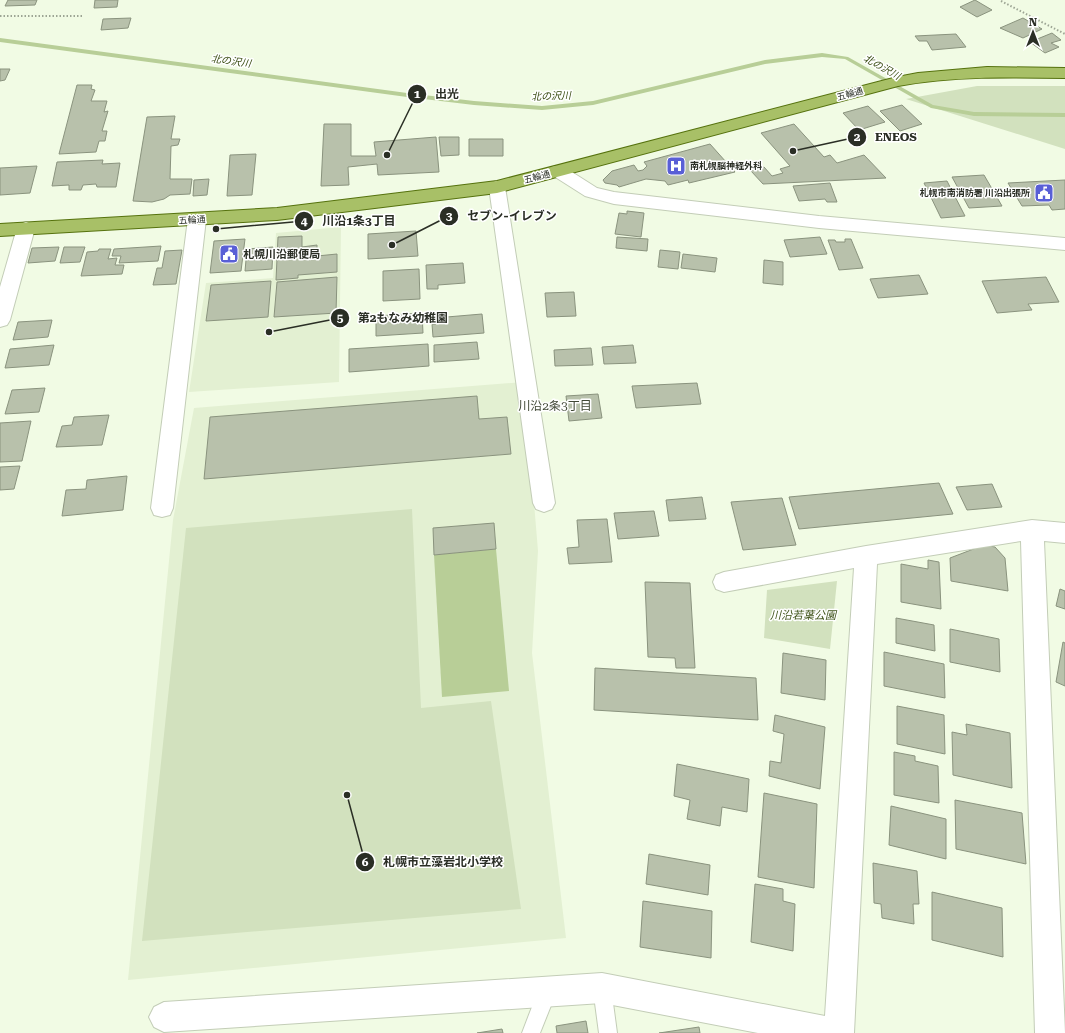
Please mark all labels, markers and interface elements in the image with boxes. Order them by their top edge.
north arrow [1013,12,1053,52]
text: N [1029,16,1038,29]
water label: 北の沢川 [862,52,903,82]
water label: 北の沢川 [210,53,253,69]
callout: 出光 [407,82,467,106]
street label: 五輪通 [835,85,864,102]
text: 1 [414,87,421,101]
text: 出光 [435,87,459,101]
water label: 北の沢川 [531,90,572,102]
callout: ENEOS [847,125,925,149]
text: 2 [854,130,861,144]
text: ENEOS [875,130,917,144]
hospital icon: 南札幌脳神経外科 [665,155,687,177]
place label: 南札幌脳神経外科 [690,160,762,171]
street label: 五輪通 [522,168,551,185]
public building icon: 札幌市南消防署 川沿出張所 [1033,182,1055,204]
place label: 札幌市南消防署 川沿出張所 [920,188,1030,198]
callout: セブン-イレブン [439,204,565,228]
callout: 川沿1条3丁目 [294,209,404,233]
text: 3 [446,209,453,223]
text: セブン-イレブン [467,209,557,223]
street label: 五輪通 [178,213,206,226]
text: 4 [301,214,308,228]
text: 川沿1条3丁目 [322,214,396,228]
public building icon: 札幌川沿郵便局 [218,243,240,265]
place label: 札幌川沿郵便局 [243,248,320,261]
callout: 第2もなみ幼稚園 [330,306,456,330]
text: 5 [337,311,344,325]
text: 第2もなみ幼稚園 [358,311,448,325]
district label: 川沿2条3丁目 [518,399,592,413]
park label: 川沿若葉公園 [770,609,838,622]
callout: 札幌市立藻岩北小学校 [355,850,511,874]
text: 6 [362,855,369,869]
text: 札幌市立藻岩北小学校 [383,855,503,869]

